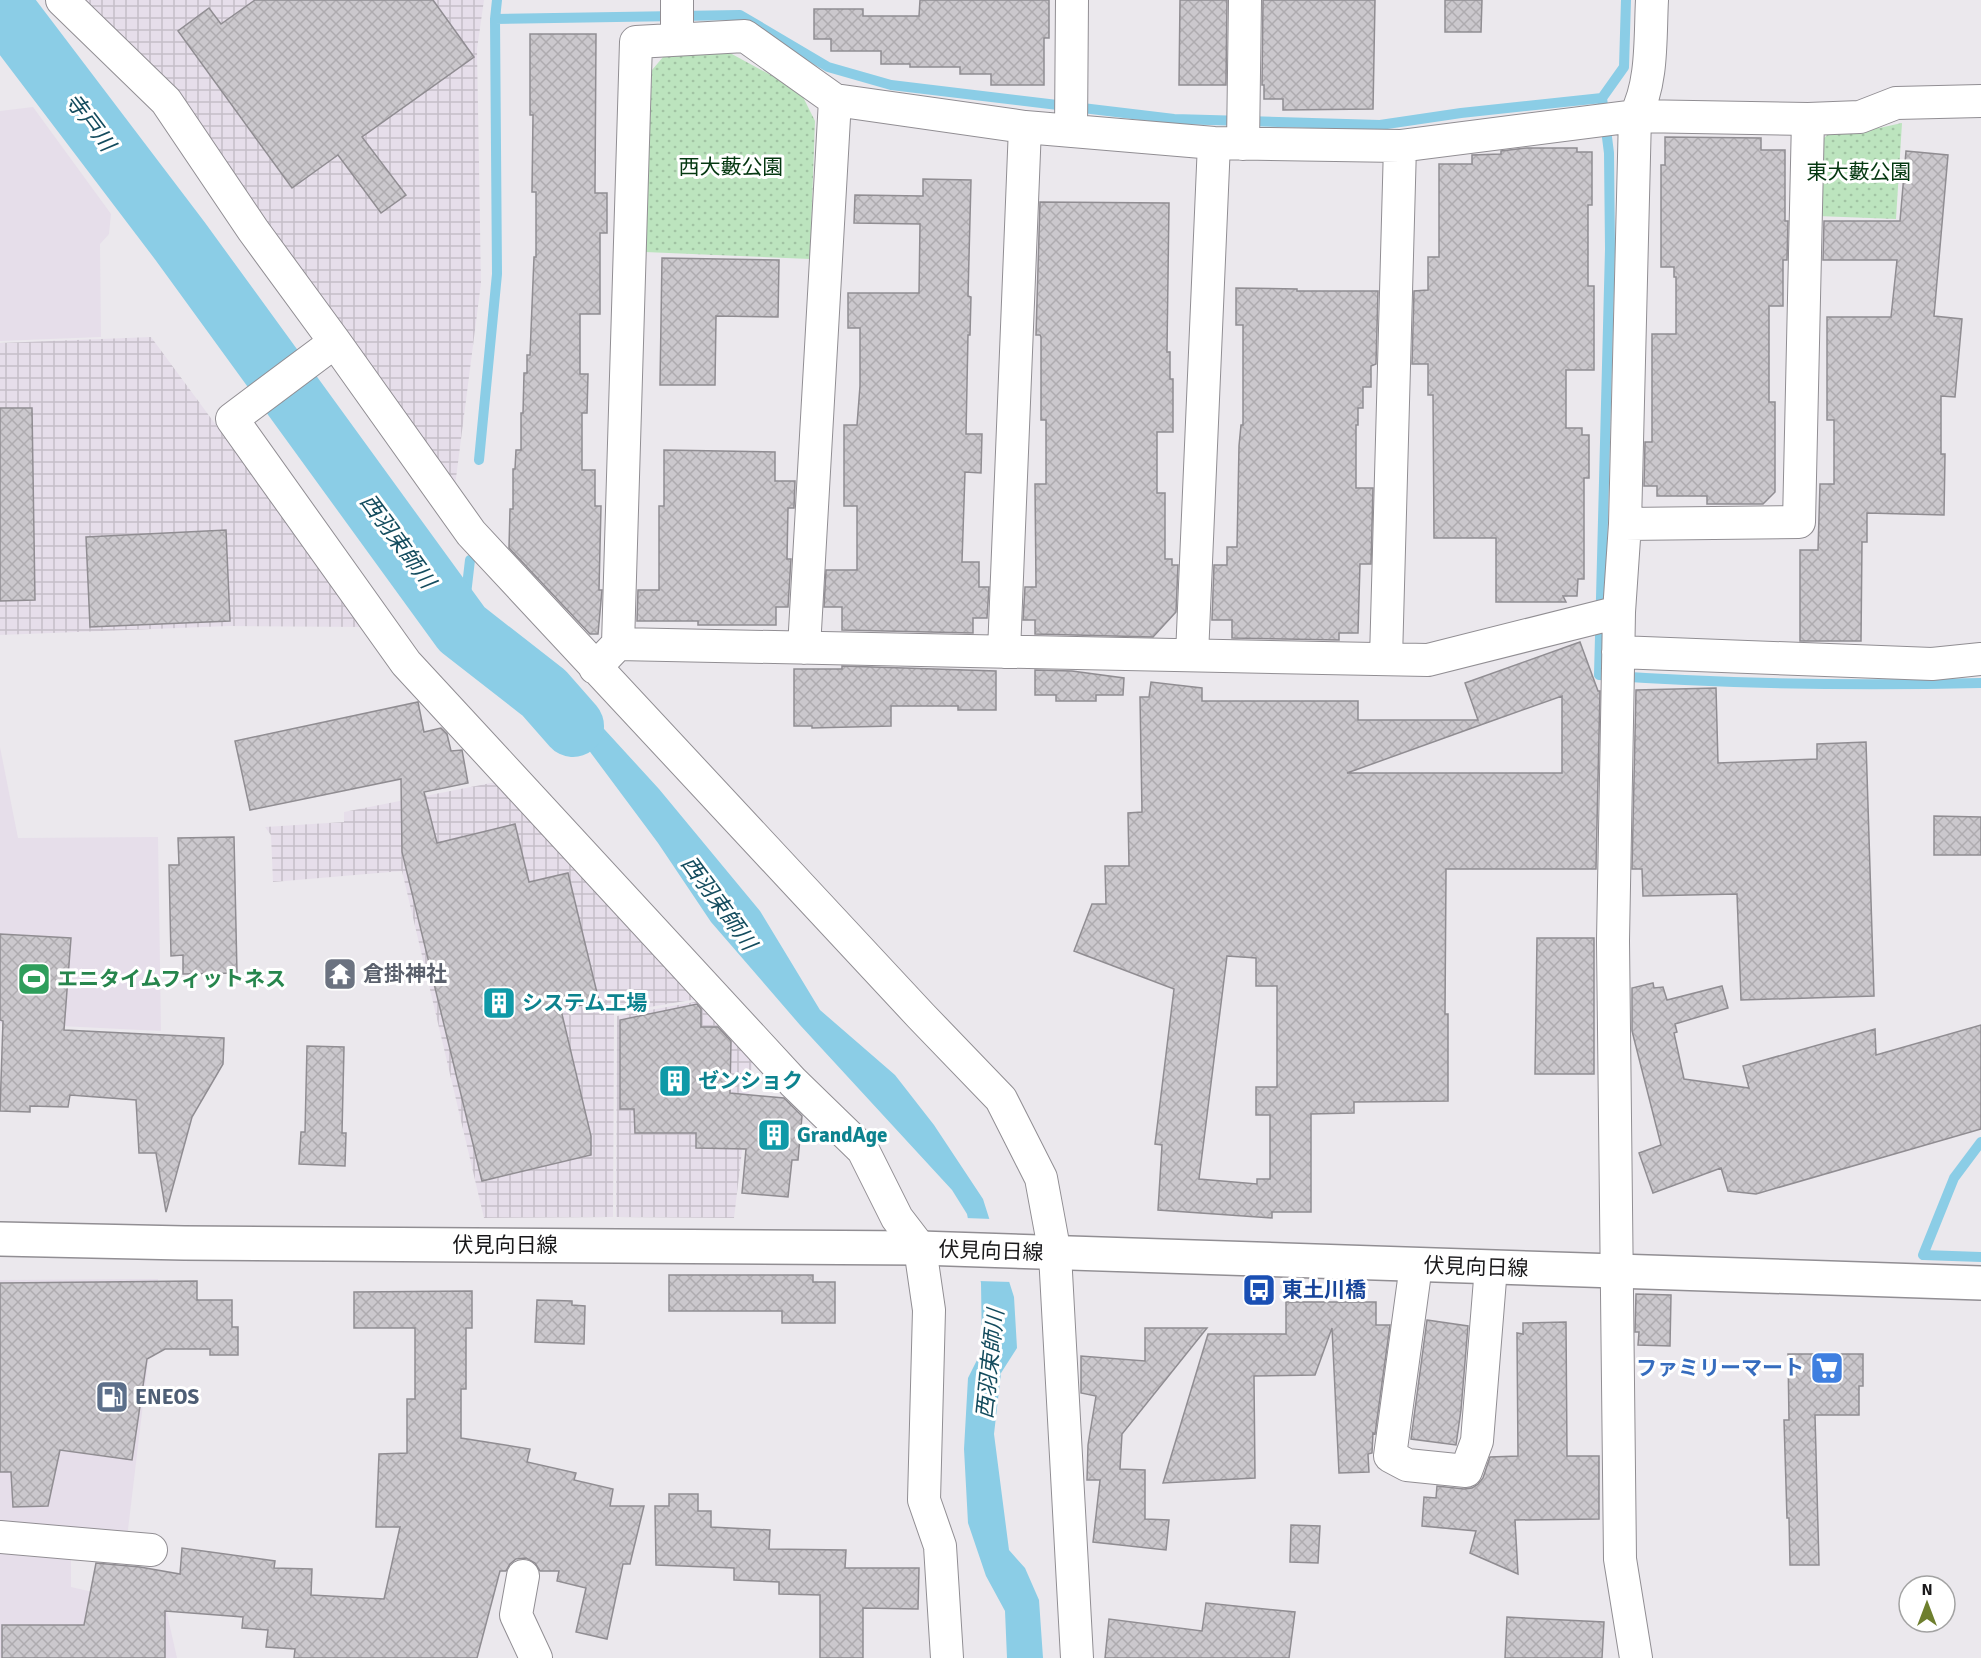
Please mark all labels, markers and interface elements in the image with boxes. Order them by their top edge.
water label: 寺戸川 [59,88,122,158]
park label: 西大藪公園 [679,154,784,180]
park label: 東大藪公園 [1807,159,1912,185]
water label: 西羽束師川 [355,489,442,595]
water label: 西羽束師川 [676,851,763,957]
temple icon: 倉掛神社 [322,956,358,992]
sports icon: エニタイムフィットネス [16,961,52,997]
place label: 倉掛神社 [363,961,447,987]
place label: エニタイムフィットネス [57,966,286,992]
building icon: システム工場 [481,985,517,1021]
place label: システム工場 [522,990,647,1016]
building icon: ゼンショク [657,1063,693,1099]
place label: ゼンショク [698,1068,803,1094]
building icon: GrandAge [756,1117,792,1153]
place label: GrandAge [797,1122,887,1148]
street label: 伏見向日線 [453,1232,558,1258]
street label: 伏見向日線 [938,1236,1044,1266]
street label: 伏見向日線 [1423,1252,1529,1282]
bus stop icon: 東土川橋 [1241,1272,1277,1308]
place label: 東土川橋 [1282,1277,1366,1303]
water label: 西羽束師川 [971,1306,1009,1420]
supermarket icon: ファミリーマート [1809,1350,1845,1386]
place label: ファミリーマート [1636,1355,1804,1381]
fuel station icon: ENEOS [94,1379,130,1415]
place label: ENEOS [135,1384,199,1410]
north arrow [1897,1574,1957,1634]
text: N [1921,1580,1933,1600]

